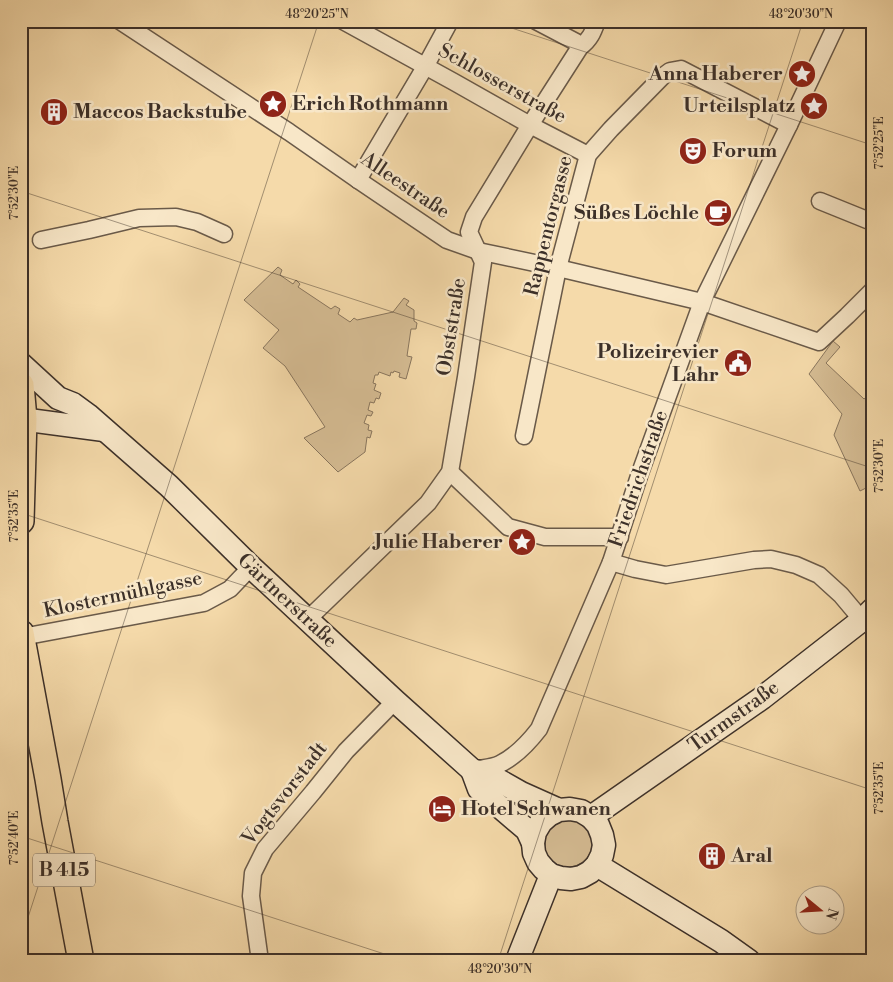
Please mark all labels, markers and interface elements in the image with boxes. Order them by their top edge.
text: 48°20'25"N [285,7,349,22]
text: 48°20'30"N [769,7,833,22]
street label: Schlosserstraße [434,38,570,130]
place icon: Anna Haberer [787,59,817,89]
place label: Anna Haberer [648,62,783,87]
place icon: Erich Rothmann [258,89,288,119]
place icon: Urteilsplatz [799,91,829,121]
place label: Erich Rothmann [292,92,449,117]
place label: Urteilsplatz [683,94,795,119]
building icon: Maccos Backstube [39,97,69,127]
place label: Maccos Backstube [73,100,247,125]
text: 7°52'25"E [872,116,887,170]
theatre icon: Forum [678,136,708,166]
place label: Forum [712,139,777,164]
street label: Alleestraße [355,147,454,225]
street label: Rappentorgasse [519,153,579,299]
text: 7°52'30"E [7,166,22,220]
cafe icon: Süßes Löchle [703,198,733,228]
place label: Süßes Löchle [574,201,699,226]
street label: Obststraße [432,276,472,378]
place label: Polizeirevier Lahr [597,340,719,388]
public building icon: Polizeirevier Lahr [723,348,753,378]
street label: Friedrichstraße [604,407,674,551]
text: 7°52'30"E [872,439,887,493]
text: 7°52'35"E [7,490,22,542]
place icon: Julie Haberer [507,527,537,557]
place label: Julie Haberer [372,530,503,555]
street label: Gärtnerstraße [232,548,342,654]
street label: Klostermühlgasse [41,566,205,624]
street label: Turmstraße [684,676,784,758]
street label: Vogtsvorstadt [236,737,333,852]
text: 7°52'35"E [872,762,887,814]
hotel icon: Hotel Schwanen [427,794,457,824]
place label: Hotel Schwanen [461,797,612,822]
text: 7°52'40"E [7,811,22,865]
building icon: Aral [697,841,727,871]
place label: Aral [730,844,773,869]
road number: B 415 [33,854,95,886]
north arrow [796,884,846,934]
text: N [821,906,842,922]
text: 48°20'30"N [468,962,532,977]

